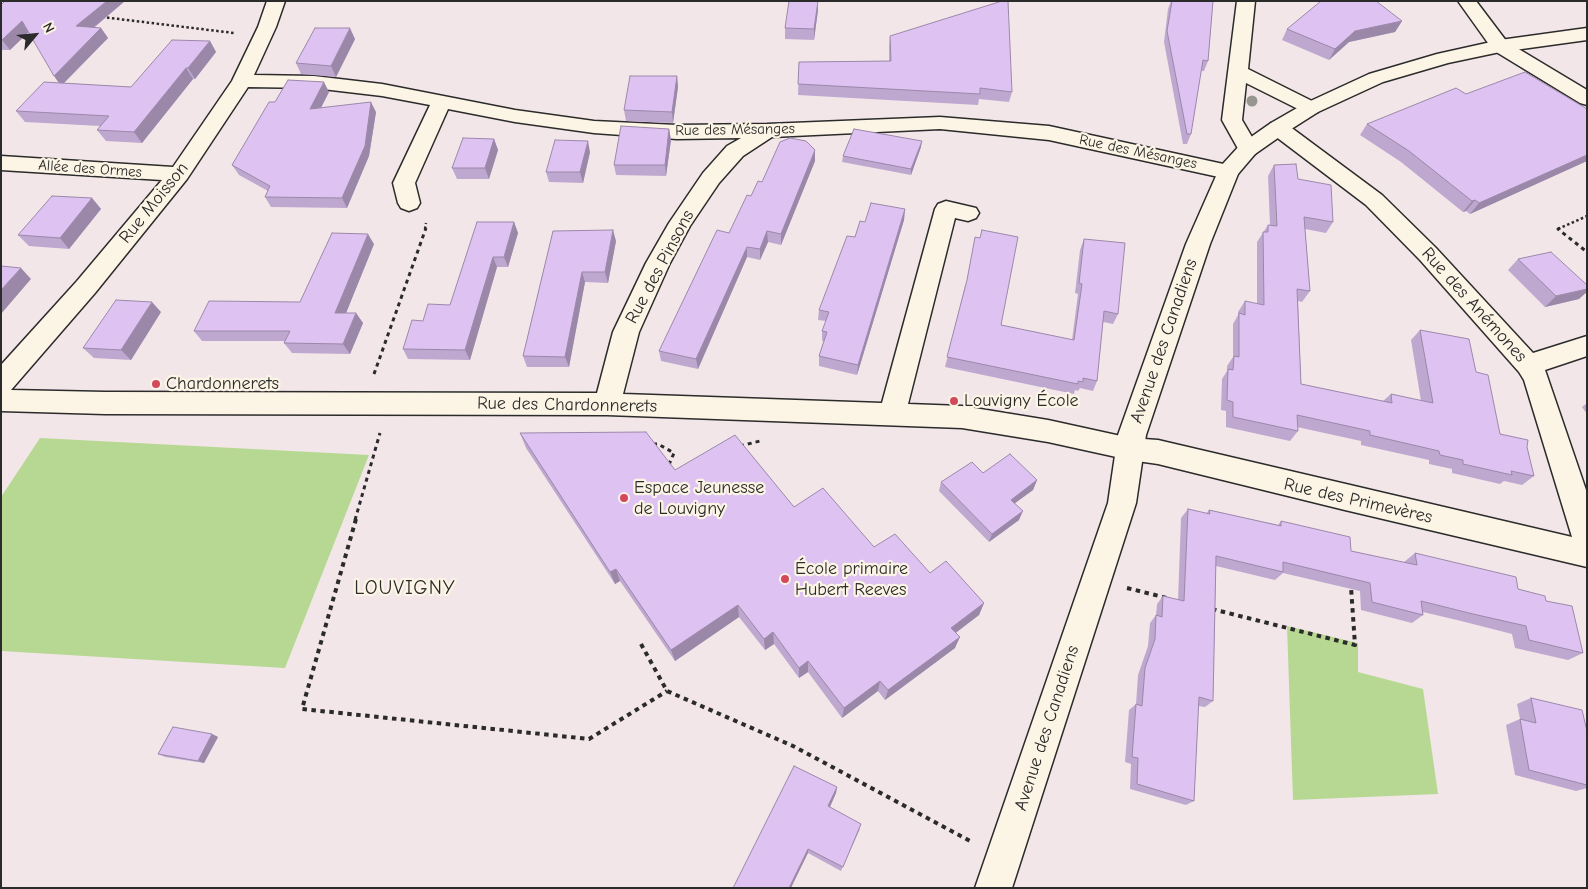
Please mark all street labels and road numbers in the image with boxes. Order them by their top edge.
street label: Rue des Mésanges [675,120,795,140]
street label: Rue des Mésanges [1078,131,1198,173]
street label: Allée des Ormes [38,156,142,182]
street label: Rue Moisson [115,158,193,248]
street label: Rue des Pinsons [621,207,699,327]
street label: Rue des Anémones [1417,243,1531,367]
street label: Avenue des Canadiens [1126,256,1202,426]
street label: Rue des Chardonnerets [477,393,657,417]
street label: Rue des Primevères [1282,473,1434,529]
street label: Avenue des Canadiens [1010,643,1084,813]

